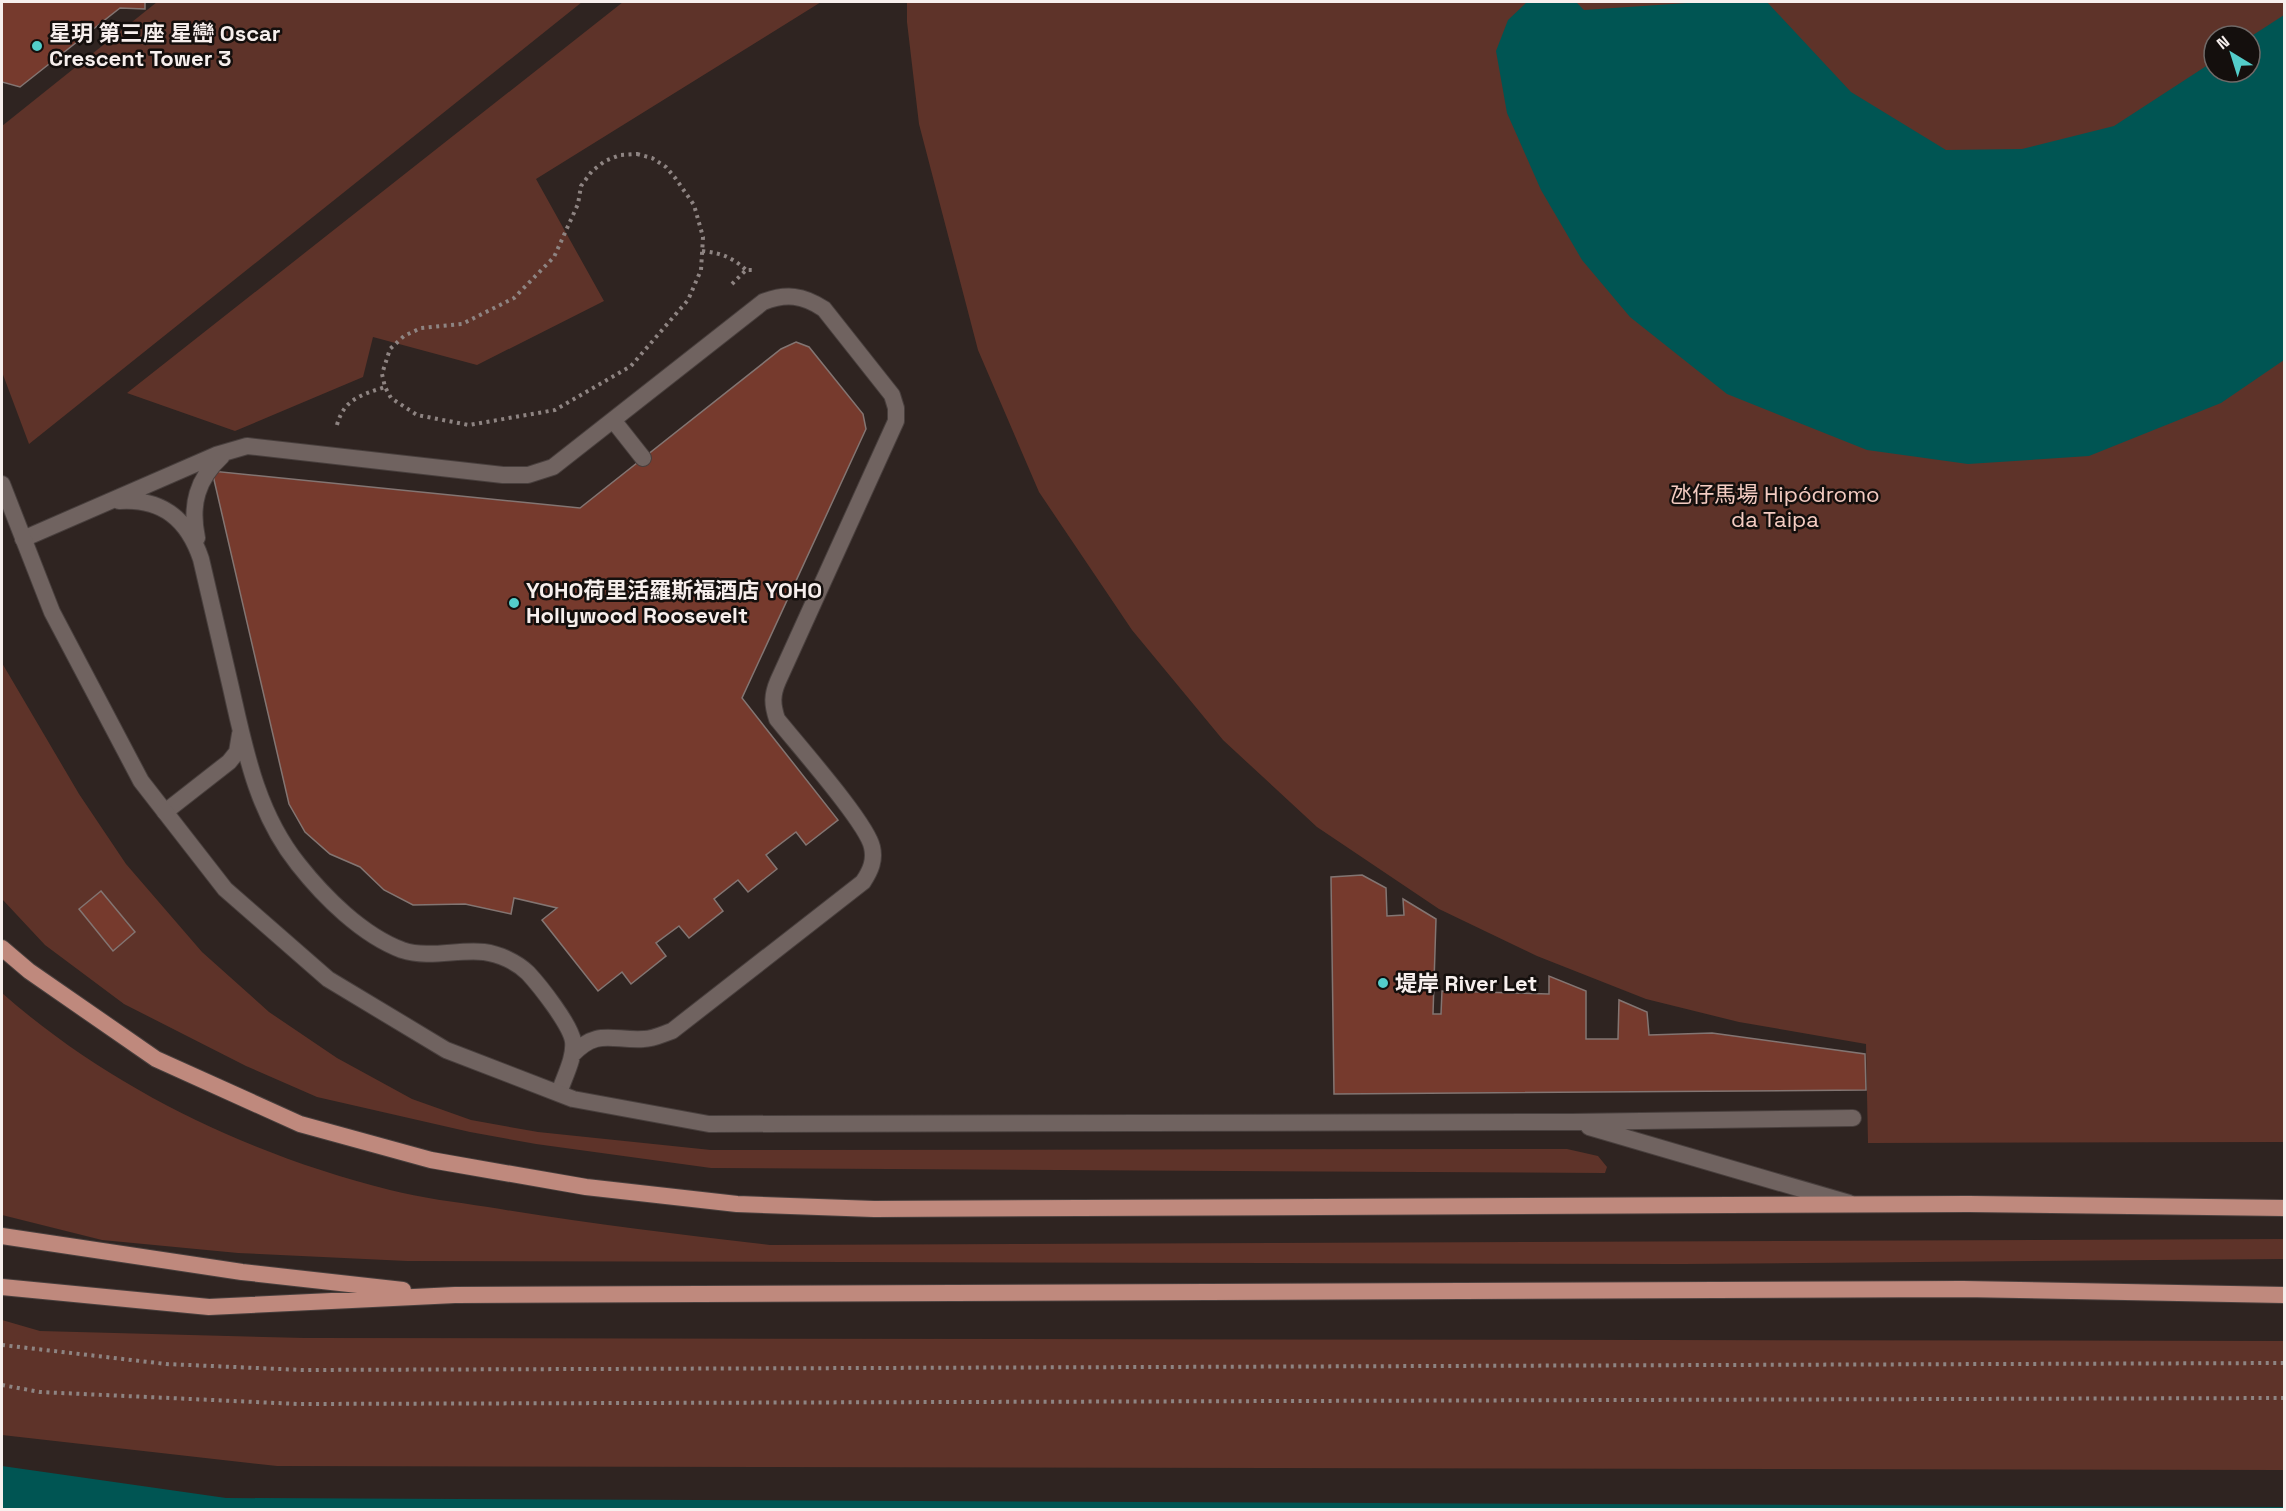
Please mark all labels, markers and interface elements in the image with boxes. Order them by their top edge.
place label: 星玥 第三座 星巒 Oscar Crescent Tower 3 [49,19,281,72]
north arrow [2202,24,2262,84]
text: N [2212,31,2234,54]
marker: 星玥 第三座 星巒 Oscar Crescent Tower 3 [30,39,44,53]
park label: 氹仔馬場 Hipódromo da Taipa [1670,480,1880,533]
place label: YOHO荷里活羅斯福酒店 YOHO Hollywood Roosevelt [526,576,822,629]
marker: YOHO荷里活羅斯福酒店 YOHO Hollywood Roosevelt [507,596,521,610]
place label: 堤岸 River Let [1395,969,1537,997]
marker: 堤岸 River Let [1376,976,1390,990]

